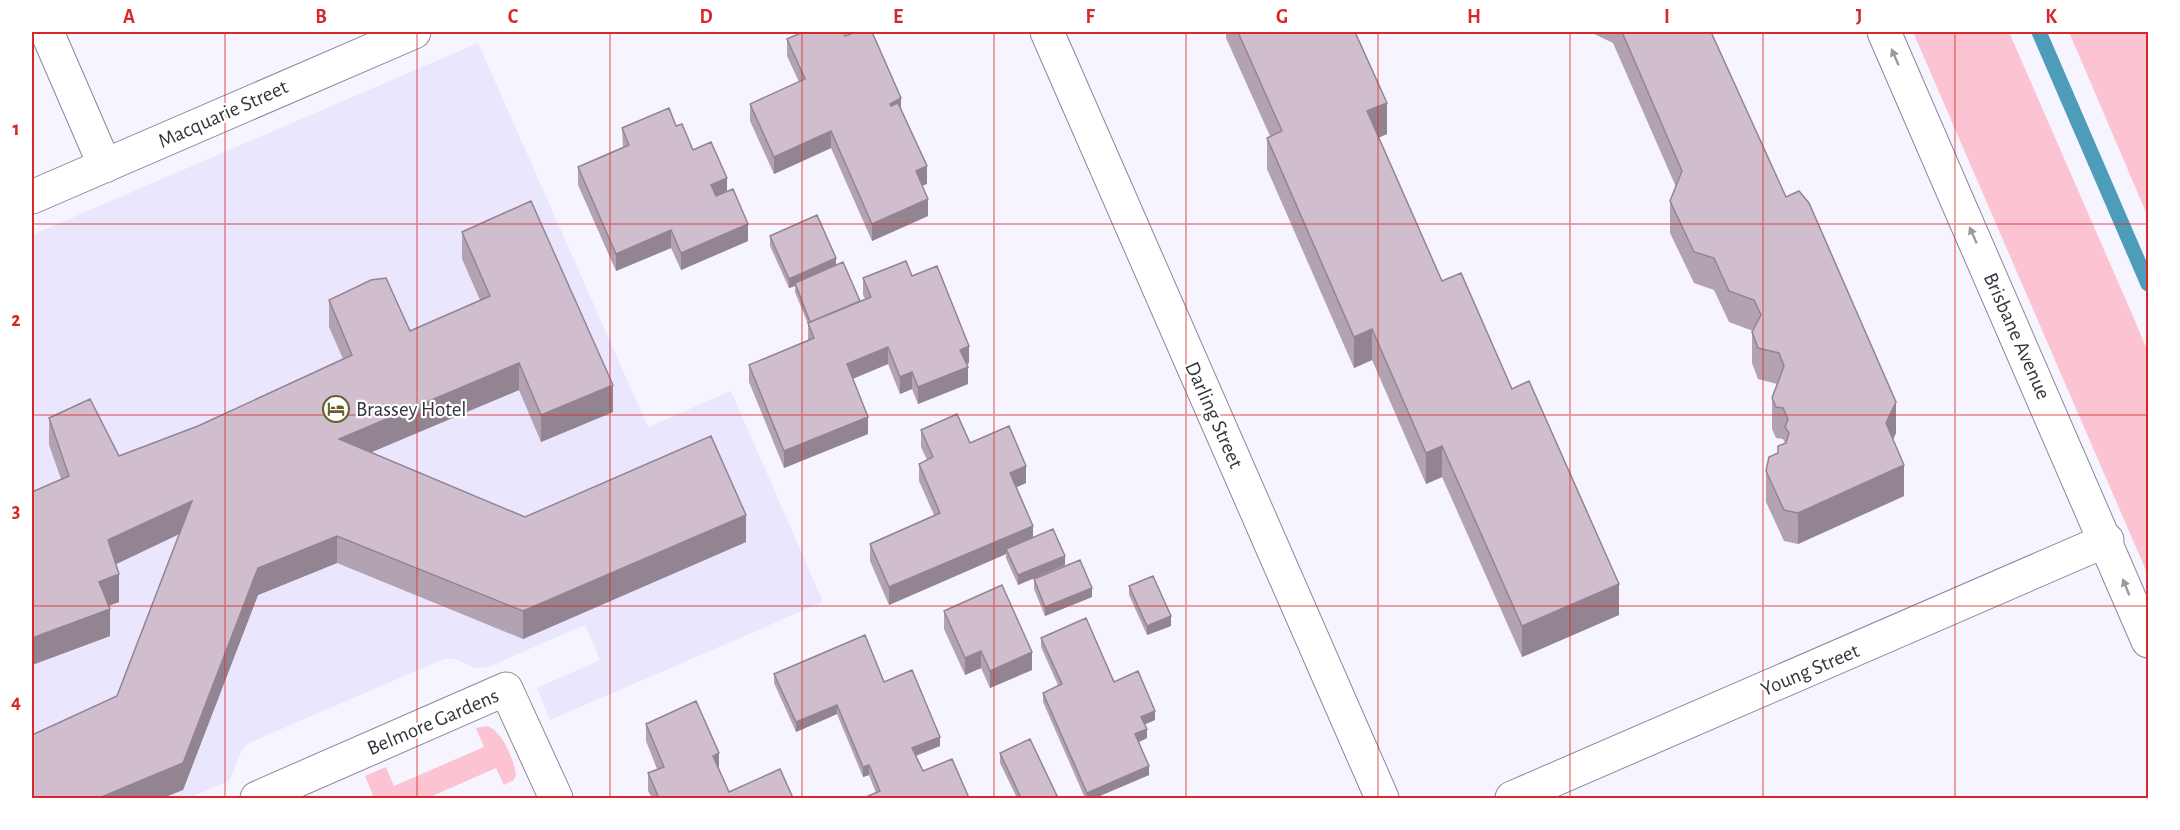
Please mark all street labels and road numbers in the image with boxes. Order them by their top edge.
street label: Macquarie Street [155,76,291,152]
street label: Brisbane Avenue [1980,270,2054,402]
street label: Darling Street [1181,359,1247,472]
street label: Young Street [1758,640,1862,700]
street label: Belmore Gardens [364,685,502,759]

